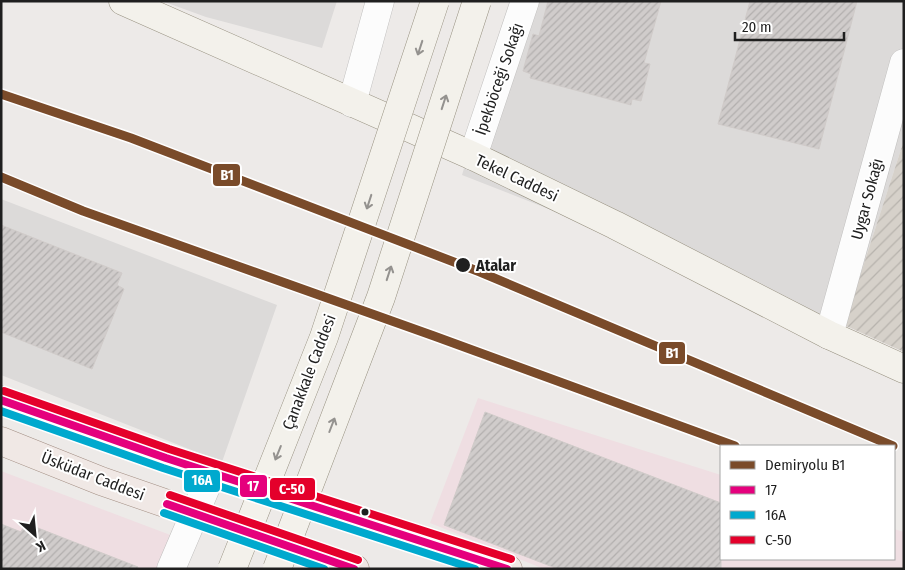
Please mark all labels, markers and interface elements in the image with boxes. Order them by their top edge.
scale bar [735,10,844,42]
text: 20 m [742,18,772,36]
street label: İpekböceği Sokağı [471,20,527,138]
one-way arrow [414,39,424,55]
one-way arrow [440,94,450,110]
street label: Tekel Caddesi [472,151,562,205]
street label: Uygar Sokağı [847,156,887,242]
line badge: B1 [212,163,241,187]
text: B1 [220,167,234,184]
one-way arrow [363,194,373,210]
marker: Atalar [454,256,472,274]
place label: Atalar [475,256,516,275]
one-way arrow [384,265,394,281]
street label: Çanakkale Caddesi [278,312,341,433]
line badge: B1 [658,341,686,365]
text: B1 [665,345,679,362]
one-way arrow [328,418,337,433]
one-way arrow [272,445,282,460]
legend [720,445,895,560]
street label: Üsküdar Caddesi [39,448,147,504]
text: Demiryolu B1 [765,456,845,474]
line badge: 16A [183,469,221,493]
text: 16A [192,472,213,489]
line badge: 17 [239,474,268,498]
line badge: C-50 [269,477,316,501]
text: 17 [247,478,259,495]
text: C-50 [279,481,305,498]
text: 17 [765,481,777,499]
text: 16A [765,506,786,524]
unlabelled marker [360,507,370,517]
north arrow [10,510,60,560]
text: C-50 [765,531,792,549]
text: K [32,537,48,556]

